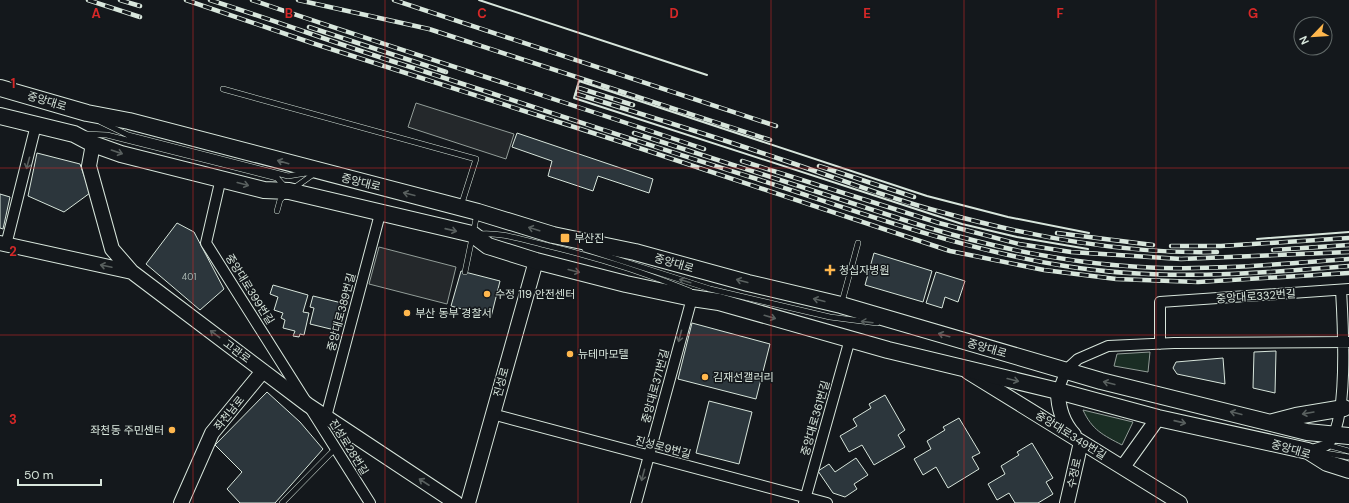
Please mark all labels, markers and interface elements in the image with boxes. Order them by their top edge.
text: A [91,5,101,22]
text: B [285,5,293,22]
text: C [477,5,487,22]
text: D [669,5,679,22]
text: E [863,5,871,22]
text: F [1056,5,1064,22]
text: G [1248,5,1258,22]
north arrow [1293,16,1333,56]
text: N [1296,34,1312,47]
text: 1 [11,75,15,92]
street label: 중앙대로 [26,88,68,114]
one-way arrow [110,149,122,157]
one-way arrow [23,156,31,169]
one-way arrow [277,158,290,165]
street label: 중앙대로 [340,170,382,194]
one-way arrow [236,181,249,188]
one-way arrow [403,190,416,198]
one-way arrow [528,225,541,232]
one-way arrow [445,226,458,234]
place label: 부산진 [574,231,604,245]
marker: 부산진 [559,232,571,244]
text: 2 [9,243,17,260]
street label: 중앙대로399번길 [223,251,277,327]
street label: 중앙대로 [653,251,695,275]
one-way arrow [100,262,113,270]
place label: 청십자병원 [839,263,890,277]
marker: 청십자병원 [824,264,836,276]
one-way arrow [567,267,580,275]
house number: 401 [182,271,196,283]
street label: 중앙대로389번길 [324,271,358,353]
one-way arrow [679,277,692,284]
one-way arrow [735,277,748,284]
street label: 중앙대로332번길 [1216,286,1296,306]
place label: 수정 119 안전센터 [495,287,575,301]
marker: 수정 119 안전센터 [482,289,492,299]
one-way arrow [813,295,826,303]
place label: 부산 동부 경찰서 [415,306,492,320]
marker: 부산 동부 경찰서 [402,308,412,318]
one-way arrow [763,314,776,321]
one-way arrow [861,318,874,325]
one-way arrow [676,329,684,342]
one-way arrow [209,330,220,338]
one-way arrow [938,331,951,338]
street label: 고관로 [221,336,253,366]
street label: 중앙대로 [966,336,1008,360]
place label: 뉴테마모텔 [578,347,629,361]
street label: 중앙대로371번길 [638,347,672,425]
marker: 뉴테마모텔 [565,349,575,359]
street label: 진성로 [490,366,512,398]
place label: 김재선갤러리 [713,370,774,384]
marker: 김재선갤러리 [700,372,710,382]
one-way arrow [1006,377,1019,385]
one-way arrow [1103,378,1116,386]
street label: 중앙대로361번길 [798,379,832,457]
street label: 좌천남로 [211,393,247,433]
street label: 중앙대로349번길 [1033,408,1109,462]
one-way arrow [1229,409,1242,416]
one-way arrow [1302,410,1315,418]
text: 3 [9,411,17,428]
street label: 진성로28번길 [326,416,372,478]
one-way arrow [1173,419,1186,427]
place label: 좌천동 주민센터 [90,423,164,437]
marker: 좌천동 주민센터 [167,425,177,435]
street label: 진성로9번길 [633,433,693,461]
street label: 중앙대로 [1270,437,1312,461]
street label: 수정로 [1064,457,1084,489]
scale bar [18,461,101,487]
text: 50 m [24,467,53,483]
one-way arrow [639,468,646,481]
one-way arrow [418,477,430,485]

